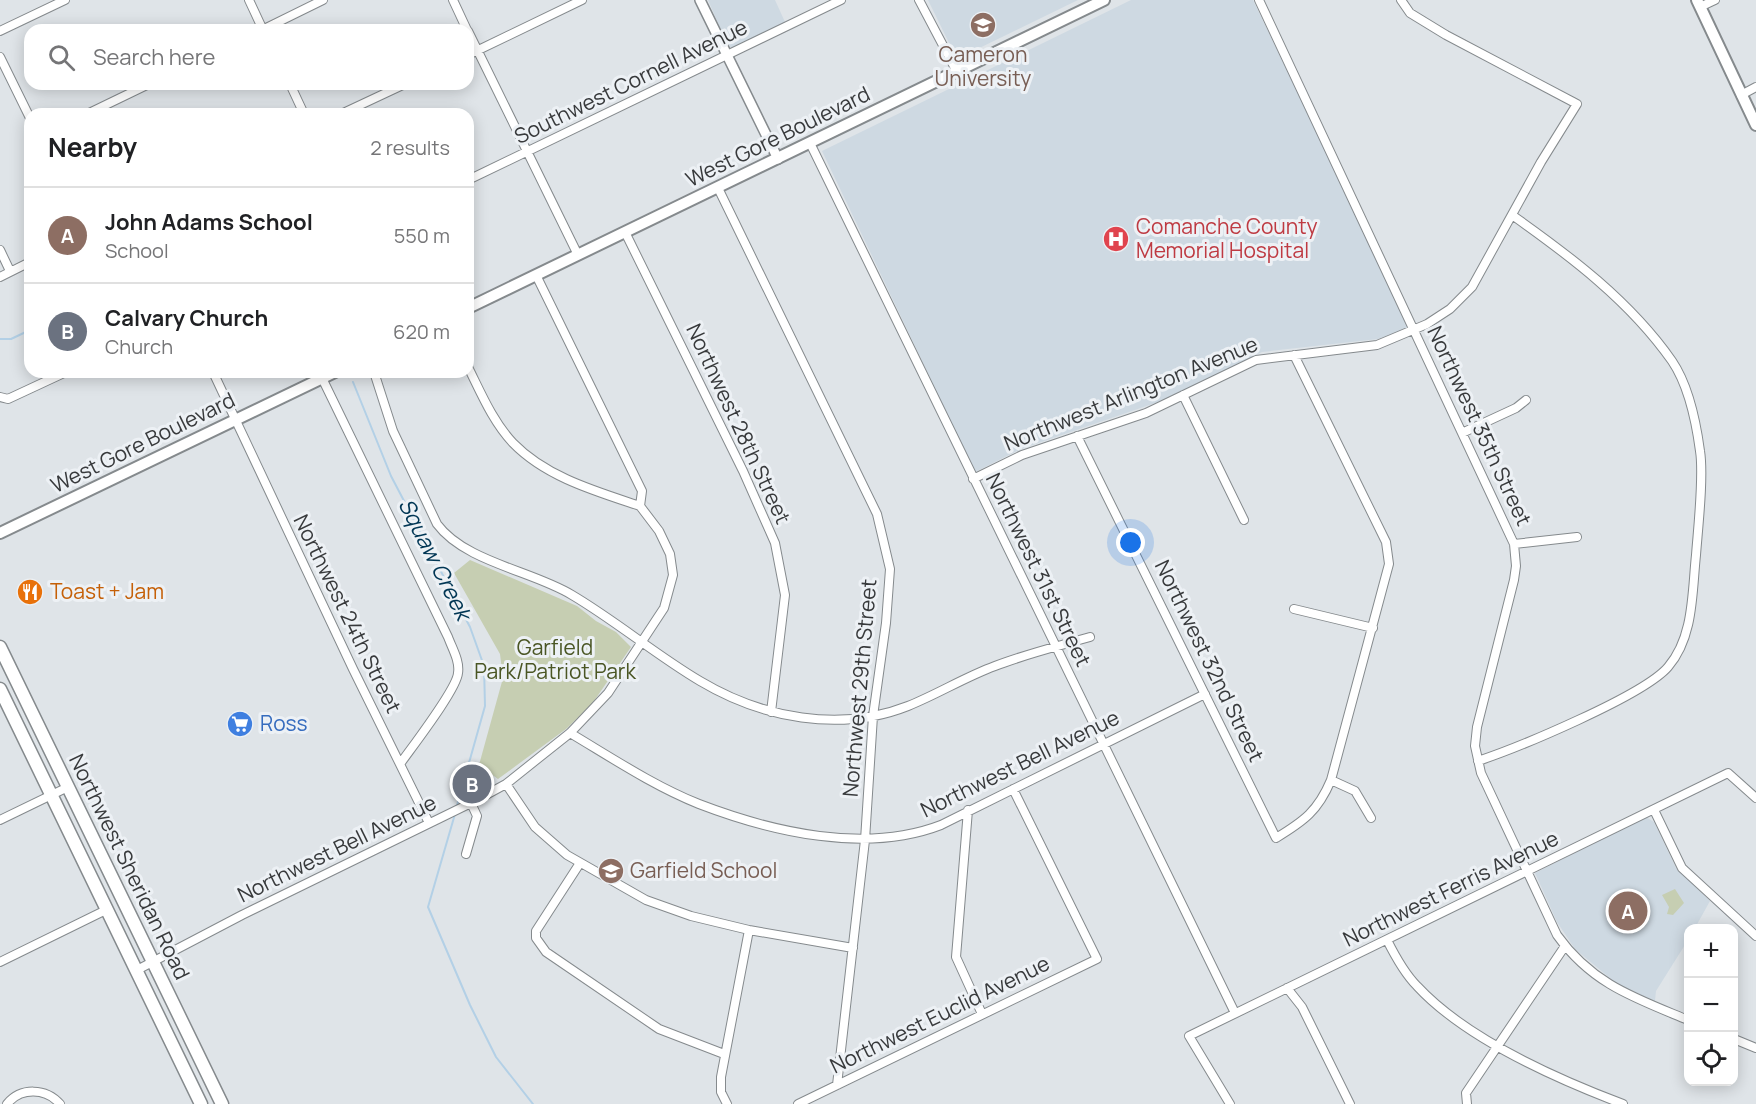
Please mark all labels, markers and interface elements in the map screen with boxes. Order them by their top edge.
school or university icon: Cameron University [968,10,998,40]
street label: Southwest Cornell Avenue [509,12,752,150]
search box [24,24,474,90]
place label: Cameron University [935,40,1031,92]
icon: search [45,41,78,74]
text: Search here [93,42,215,72]
street label: West Gore Boulevard [681,79,874,193]
text: Nearby [48,129,137,165]
text: 2 results [370,134,450,161]
text: John Adams School [105,207,313,237]
place label: Comanche County Memorial Hospital [1136,212,1317,264]
text: A [61,222,74,249]
text: 550 m [394,222,450,249]
hospital icon: Comanche County Memorial Hospital [1101,224,1131,254]
text: School [105,237,169,264]
text: Calvary Church [105,303,268,333]
text: B [61,318,74,345]
text: 620 m [393,318,450,345]
street label: Northwest 28th Street [680,319,798,528]
street label: Northwest 35th Street [1421,321,1539,530]
street label: Northwest Arlington Avenue [1000,329,1262,457]
text: Church [105,333,173,360]
street label: West Gore Boulevard [46,385,239,499]
street label: Northwest 31st Street [980,468,1098,671]
water label: Squaw Creek [391,493,480,628]
street label: Northwest 24th Street [288,510,408,717]
your location [1116,528,1145,557]
street label: Northwest 32nd Street [1149,555,1271,766]
restaurant icon: Toast + Jam [15,577,45,607]
place label: Toast + Jam [50,577,164,605]
street label: Northwest 29th Street [836,578,882,798]
park label: Garfield Park/Patriot Park [474,633,636,685]
street label: Northwest Bell Avenue [915,703,1124,823]
supermarket icon: Ross [225,709,255,739]
place label: Ross [260,709,308,737]
street label: Northwest Sheridan Road [63,749,197,984]
pin: B [452,762,492,806]
street label: Northwest Bell Avenue [232,788,441,908]
street label: Northwest Ferris Avenue [1338,824,1563,953]
school or university icon: Garfield School [596,856,626,886]
place label: Garfield School [630,856,777,884]
pin: A [1608,888,1648,934]
map controls [1684,924,1738,1086]
button: + [1684,924,1738,978]
street label: Northwest Euclid Avenue [825,949,1054,1079]
button: − [1684,978,1738,1032]
button: locate [1684,1032,1738,1086]

